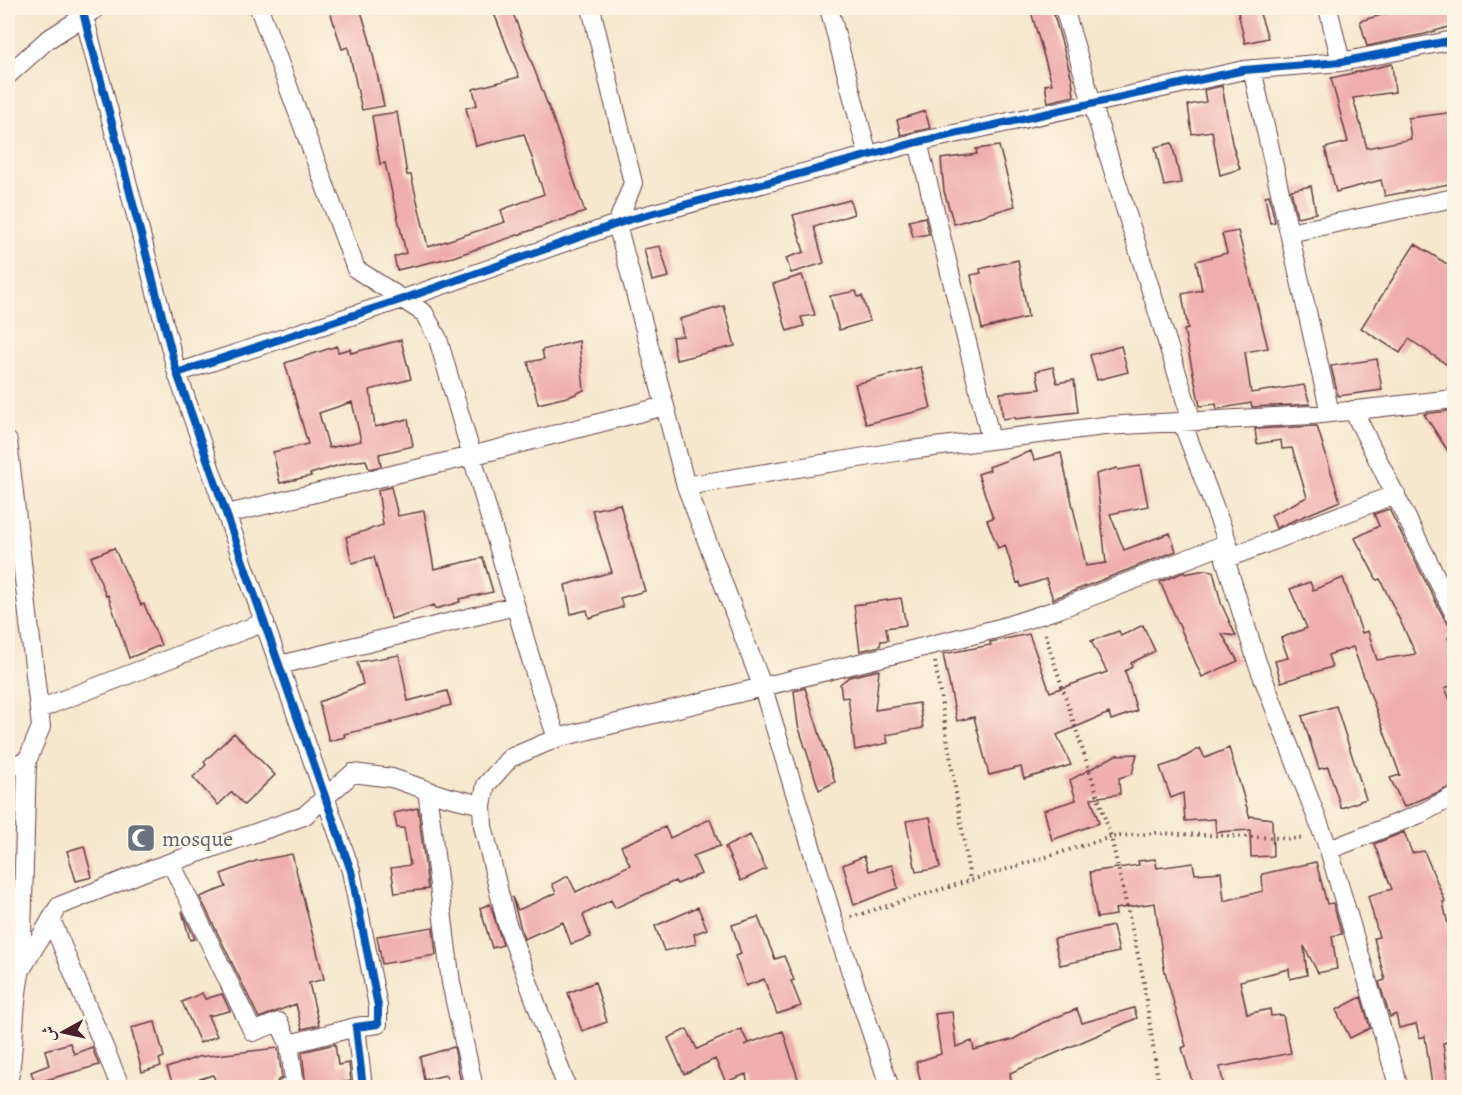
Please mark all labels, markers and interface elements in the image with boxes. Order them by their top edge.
mosque icon: mosque [125,822,157,854]
place label: mosque [162,824,233,854]
north arrow [33,1002,93,1062]
text: ش [37,1025,61,1043]

